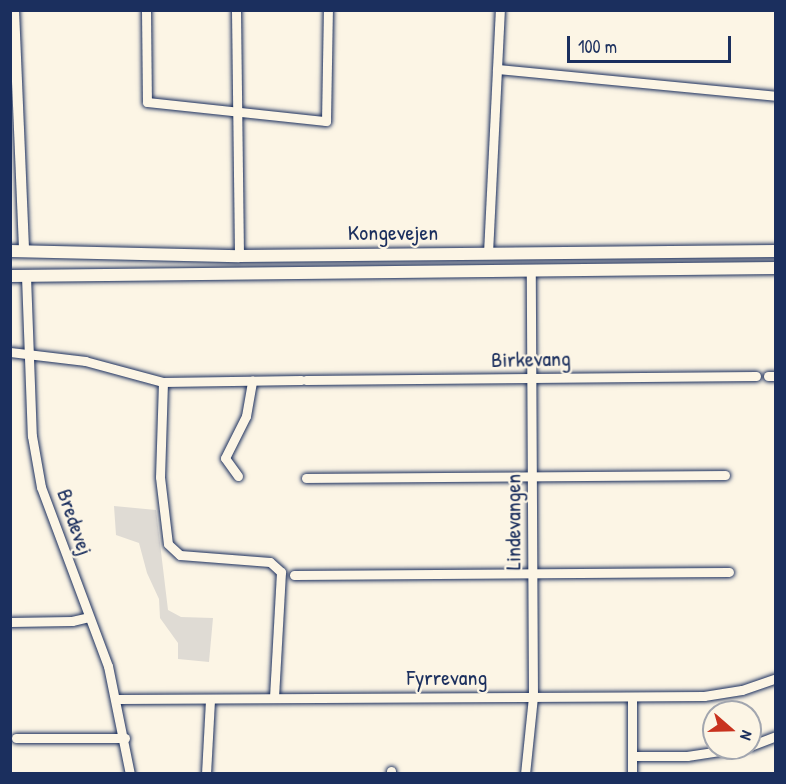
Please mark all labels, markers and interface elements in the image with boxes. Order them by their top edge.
scale bar [570,24,734,62]
text: 100 m [578,34,617,59]
street label: Kongevejen [348,220,438,246]
street label: Birkevang [491,345,571,373]
street label: Lindevangen [500,474,526,570]
street label: Bredevej [51,485,99,559]
street label: Fyrrevang [407,665,487,691]
north arrow [702,700,762,760]
text: N [735,728,759,743]

